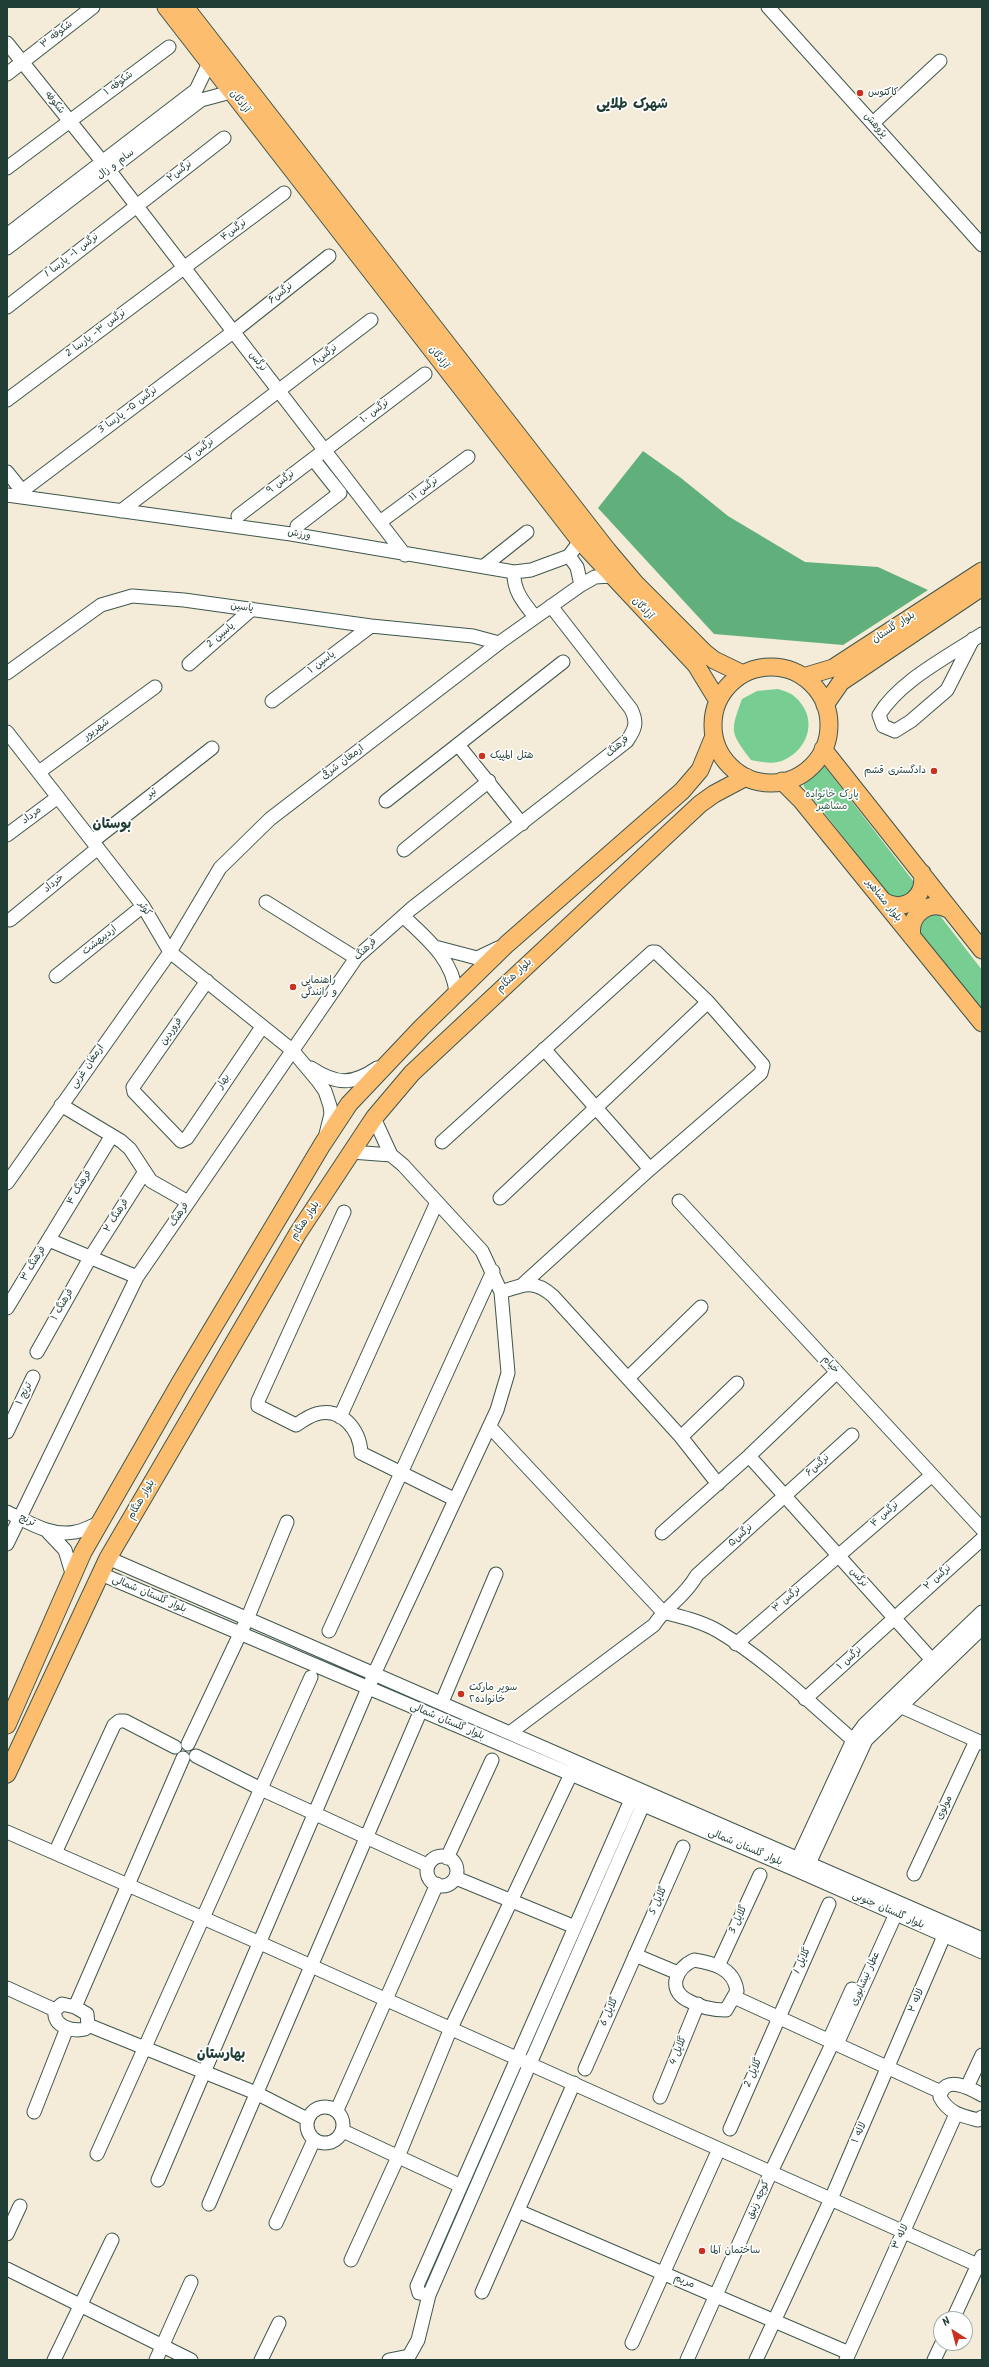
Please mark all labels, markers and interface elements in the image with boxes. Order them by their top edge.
street label: شکوفه ۳ [39,19,75,51]
street label: شکوفه ۱ [102,69,136,99]
place label: کاکتوس [868,87,898,99]
street label: آزادگان [226,88,252,116]
marker: کاکتوس [855,88,865,98]
street label: شکوفه [41,89,67,117]
district label: شهرک طلایی [596,98,668,114]
street label: پژوهش [861,111,889,141]
street label: سام و زال [95,147,137,183]
street label: نرگس۲ [165,159,195,185]
street label: نرگس۴ [219,217,249,245]
street label: نرگس ۱- پارسا 1 [43,231,101,281]
street label: نرگس۶ [266,281,296,307]
street label: نرگس ۳- پارسا 2 [64,308,128,360]
street label: نرگس۸ [310,342,340,370]
street label: آزادگان [425,344,451,372]
street label: نرگس [246,350,268,374]
street label: نرگس ۵- پارسا 3 [96,385,160,437]
street label: نرگس ۱۰ [358,397,392,427]
street label: نرگس ۷ [183,436,217,466]
street label: نرگس ۹ [265,468,297,498]
street label: نرگس ۱۱ [407,475,441,505]
street label: ورزش [286,527,312,543]
street label: آزادگان [629,596,655,622]
street label: یاسین [230,600,254,616]
street label: بلوار گلستان [870,610,918,646]
street label: یاسین 2 [205,621,237,651]
street label: یاسین ۱ [306,649,338,677]
street label: شهریور [82,717,112,743]
street label: فرهنگ [604,734,632,760]
street label: ارمغان شرقی [319,743,367,783]
place label: هتل المپیک [490,750,533,762]
marker: هتل المپیک [477,751,487,761]
place label: دادگستری قشم [864,765,926,777]
marker: دادگستری قشم [929,766,939,776]
street label: تیر [144,786,160,802]
park label: پارک خانواده مشاهیر [805,789,859,812]
street label: مرداد [20,805,44,827]
district label: بوستان [93,818,131,834]
street label: خرداد [41,872,67,896]
street label: بلوار مشاهیر [862,877,904,925]
street label: کوثر [135,899,153,919]
street label: اردیبهشت [80,924,120,958]
street label: فرهنگ [352,936,380,964]
street label: بلوار هنگام [495,957,535,995]
place label: راهنمایی و رانندگی [301,975,337,998]
marker: راهنمایی و رانندگی [288,982,298,992]
street label: فروردین [158,1016,186,1048]
street label: ارمغان غربی [69,1043,107,1091]
street label: بهار [215,1072,233,1092]
street label: فرهنگ ۴ [65,1169,95,1207]
street label: فرهنگ ۲ [102,1197,132,1235]
street label: بلوار هنگام [289,1199,323,1243]
street label: فرهنگ [168,1201,192,1229]
street label: فرهنگ ۳ [19,1244,49,1284]
street label: فرهنگ ۱ [49,1287,77,1323]
street label: خیام [819,1354,841,1376]
street label: ترنج ۱ [14,1381,36,1407]
street label: نرگس۶ [804,1452,832,1480]
street label: بلوار هنگام [126,1478,158,1522]
street label: نرگس ۴ [869,1500,901,1530]
street label: ترنج [17,1512,37,1530]
street label: نرگس۵ [726,1522,756,1550]
street label: نرگس ۲ [922,1563,954,1593]
street label: نرگس [846,1566,870,1590]
street label: بلوار گلستان شمالی [110,1574,188,1616]
street label: نرگس ۳ [770,1584,804,1616]
street label: نرگس ۱ [835,1645,865,1673]
place label: سوپر ماركت خانواده٢ [469,1682,517,1706]
marker: سوپر ماركت خانواده٢ [456,1689,466,1699]
street label: بلوار گلستان شمالی [408,1701,486,1743]
street label: مولوی [934,1794,956,1822]
street label: بلوار گلستان شمالی [706,1827,784,1869]
street label: گلایل 5 [647,1885,671,1917]
street label: بلوار گلستان جنوبی [850,1890,926,1932]
street label: گلایل 3 [727,1904,751,1936]
street label: گلایل 1 [792,1946,814,1976]
street label: عطار نیشابوری [849,1950,883,2008]
street label: لاله ۲ [907,1987,927,2015]
street label: گلایل 6 [598,1996,622,2028]
street label: گلایل 4 [668,2035,690,2067]
district label: بهارستان [197,2048,245,2064]
street label: گلایل 2 [743,2057,765,2089]
street label: لاله ۱ [850,2121,870,2145]
street label: کوچه زنبق [745,2179,773,2221]
street label: لاله ۳ [890,2223,912,2251]
place label: ساختمان آلما [710,2245,760,2257]
marker: ساختمان آلما [697,2246,707,2256]
street label: مریم [672,2272,696,2292]
north arrow [933,2311,973,2351]
text: N [938,2313,955,2331]

